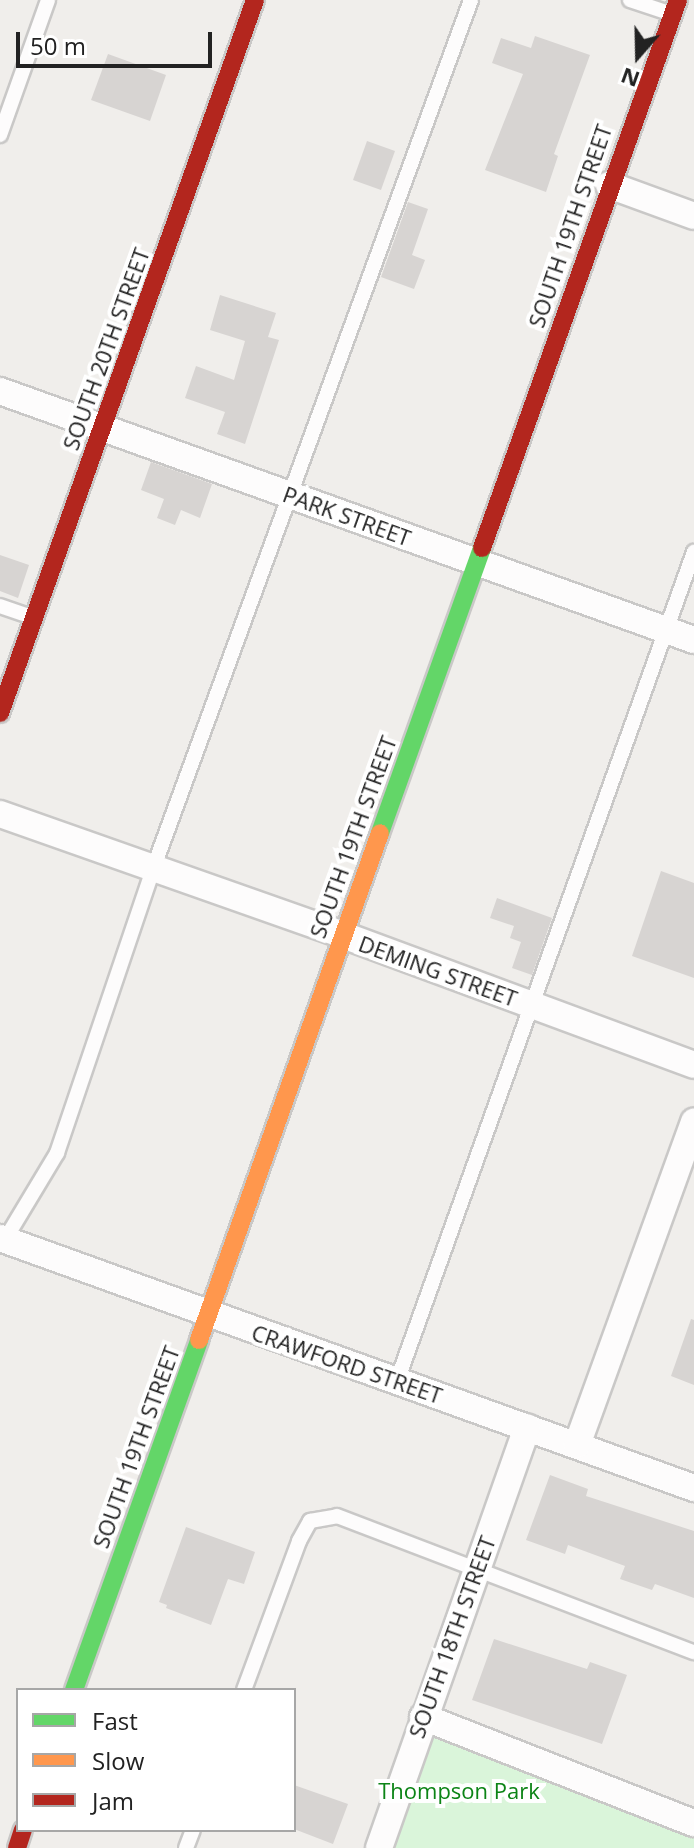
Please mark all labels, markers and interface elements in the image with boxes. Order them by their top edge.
scale bar [20,16,216,66]
north arrow [598,16,678,96]
text: 50 m [30,29,86,62]
text: N [616,61,643,96]
street label: SOUTH 19TH STREET [523,121,617,331]
street label: SOUTH 20TH STREET [57,245,155,453]
street label: PARK STREET [279,481,415,551]
street label: SOUTH 19TH STREET [304,733,402,941]
street label: DEMING STREET [355,930,521,1012]
street label: CRAWFORD STREET [248,1319,446,1409]
street label: SOUTH 19TH STREET [87,1343,185,1551]
street label: SOUTH 18TH STREET [403,1533,501,1741]
legend [16,1688,296,1832]
text: Fast [92,1704,138,1737]
text: Slow [92,1744,144,1777]
park label: Thompson Park [378,1778,540,1804]
text: Jam [92,1784,134,1817]

